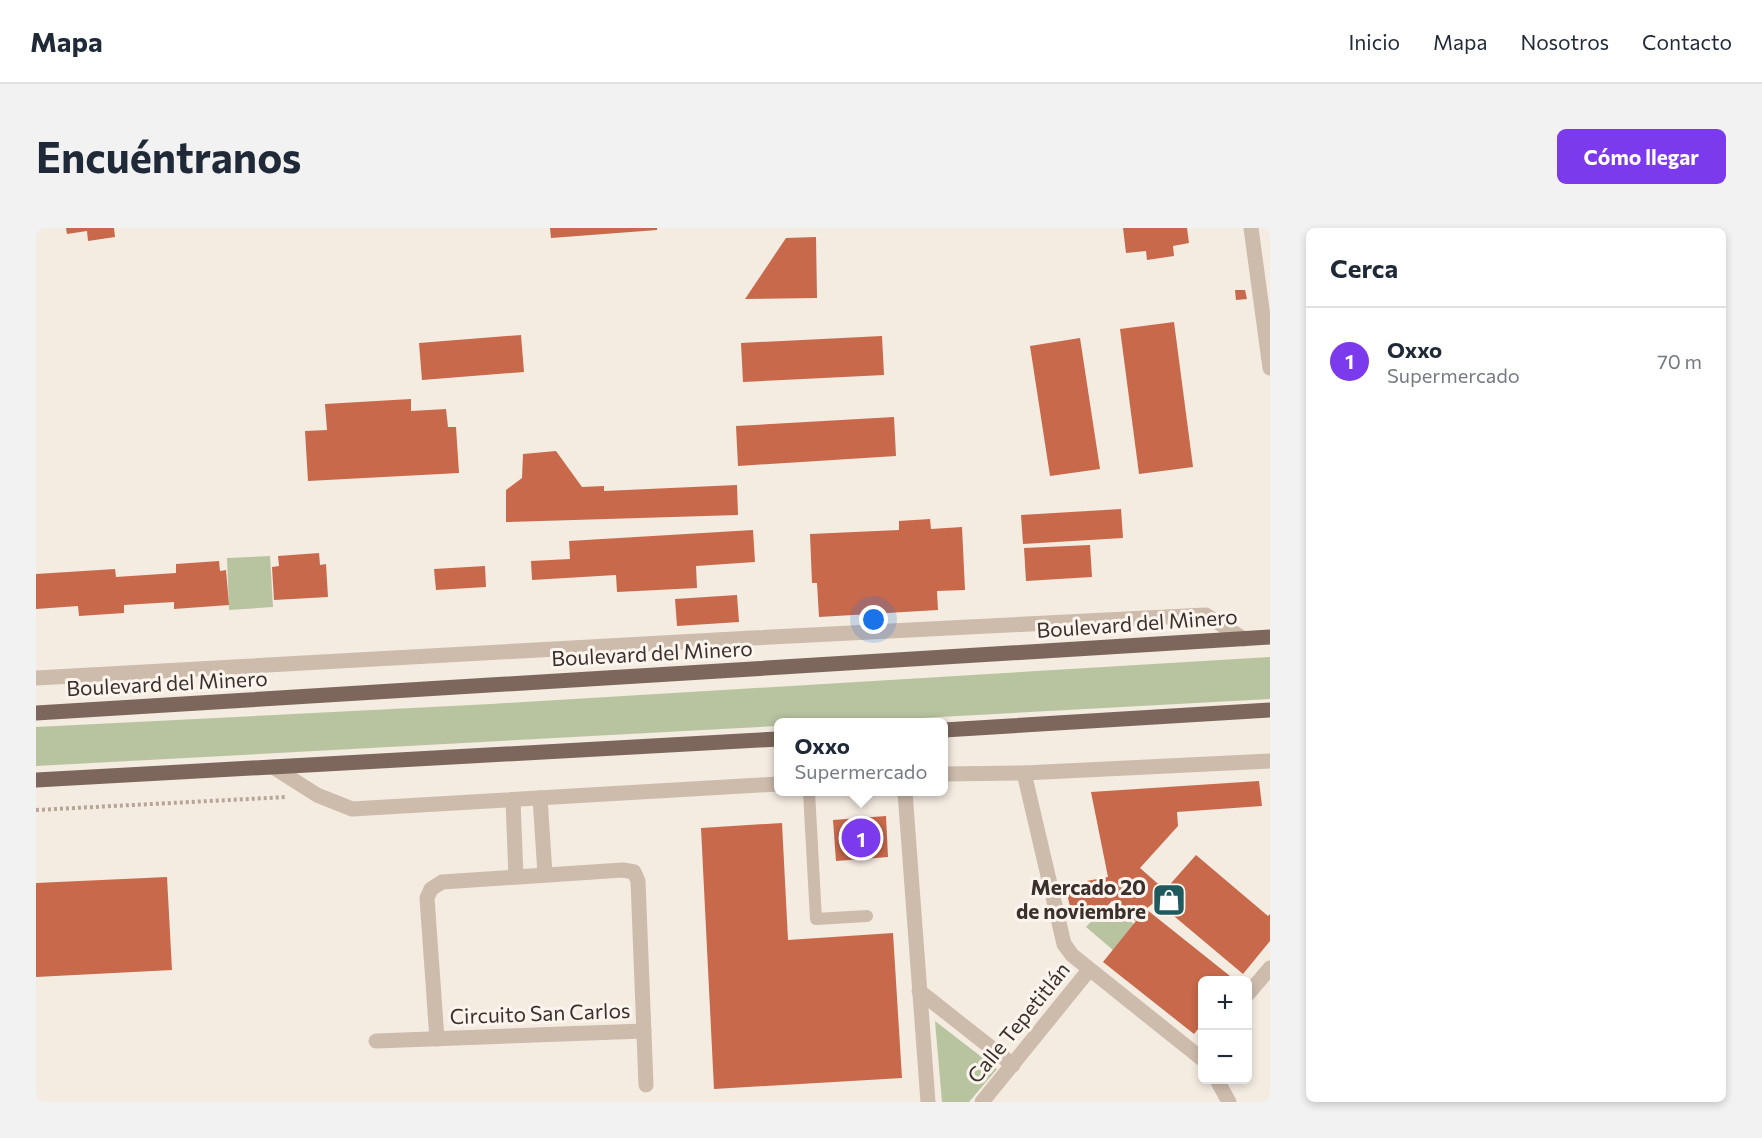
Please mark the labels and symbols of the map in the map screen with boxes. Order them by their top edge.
street label: Boulevard del Minero [1036,603,1238,642]
your location [859,605,888,634]
street label: Boulevard del Minero [551,635,753,670]
street label: Boulevard del Minero [66,665,268,700]
pin: 1 [842,816,880,860]
place label: Mercado 20 de noviembre [1016,874,1146,923]
shop icon: Mercado 20 de noviembre [1151,882,1187,918]
street label: Calle Tepetitlán [961,957,1074,1088]
street label: Circuito San Carlos [449,997,631,1028]

